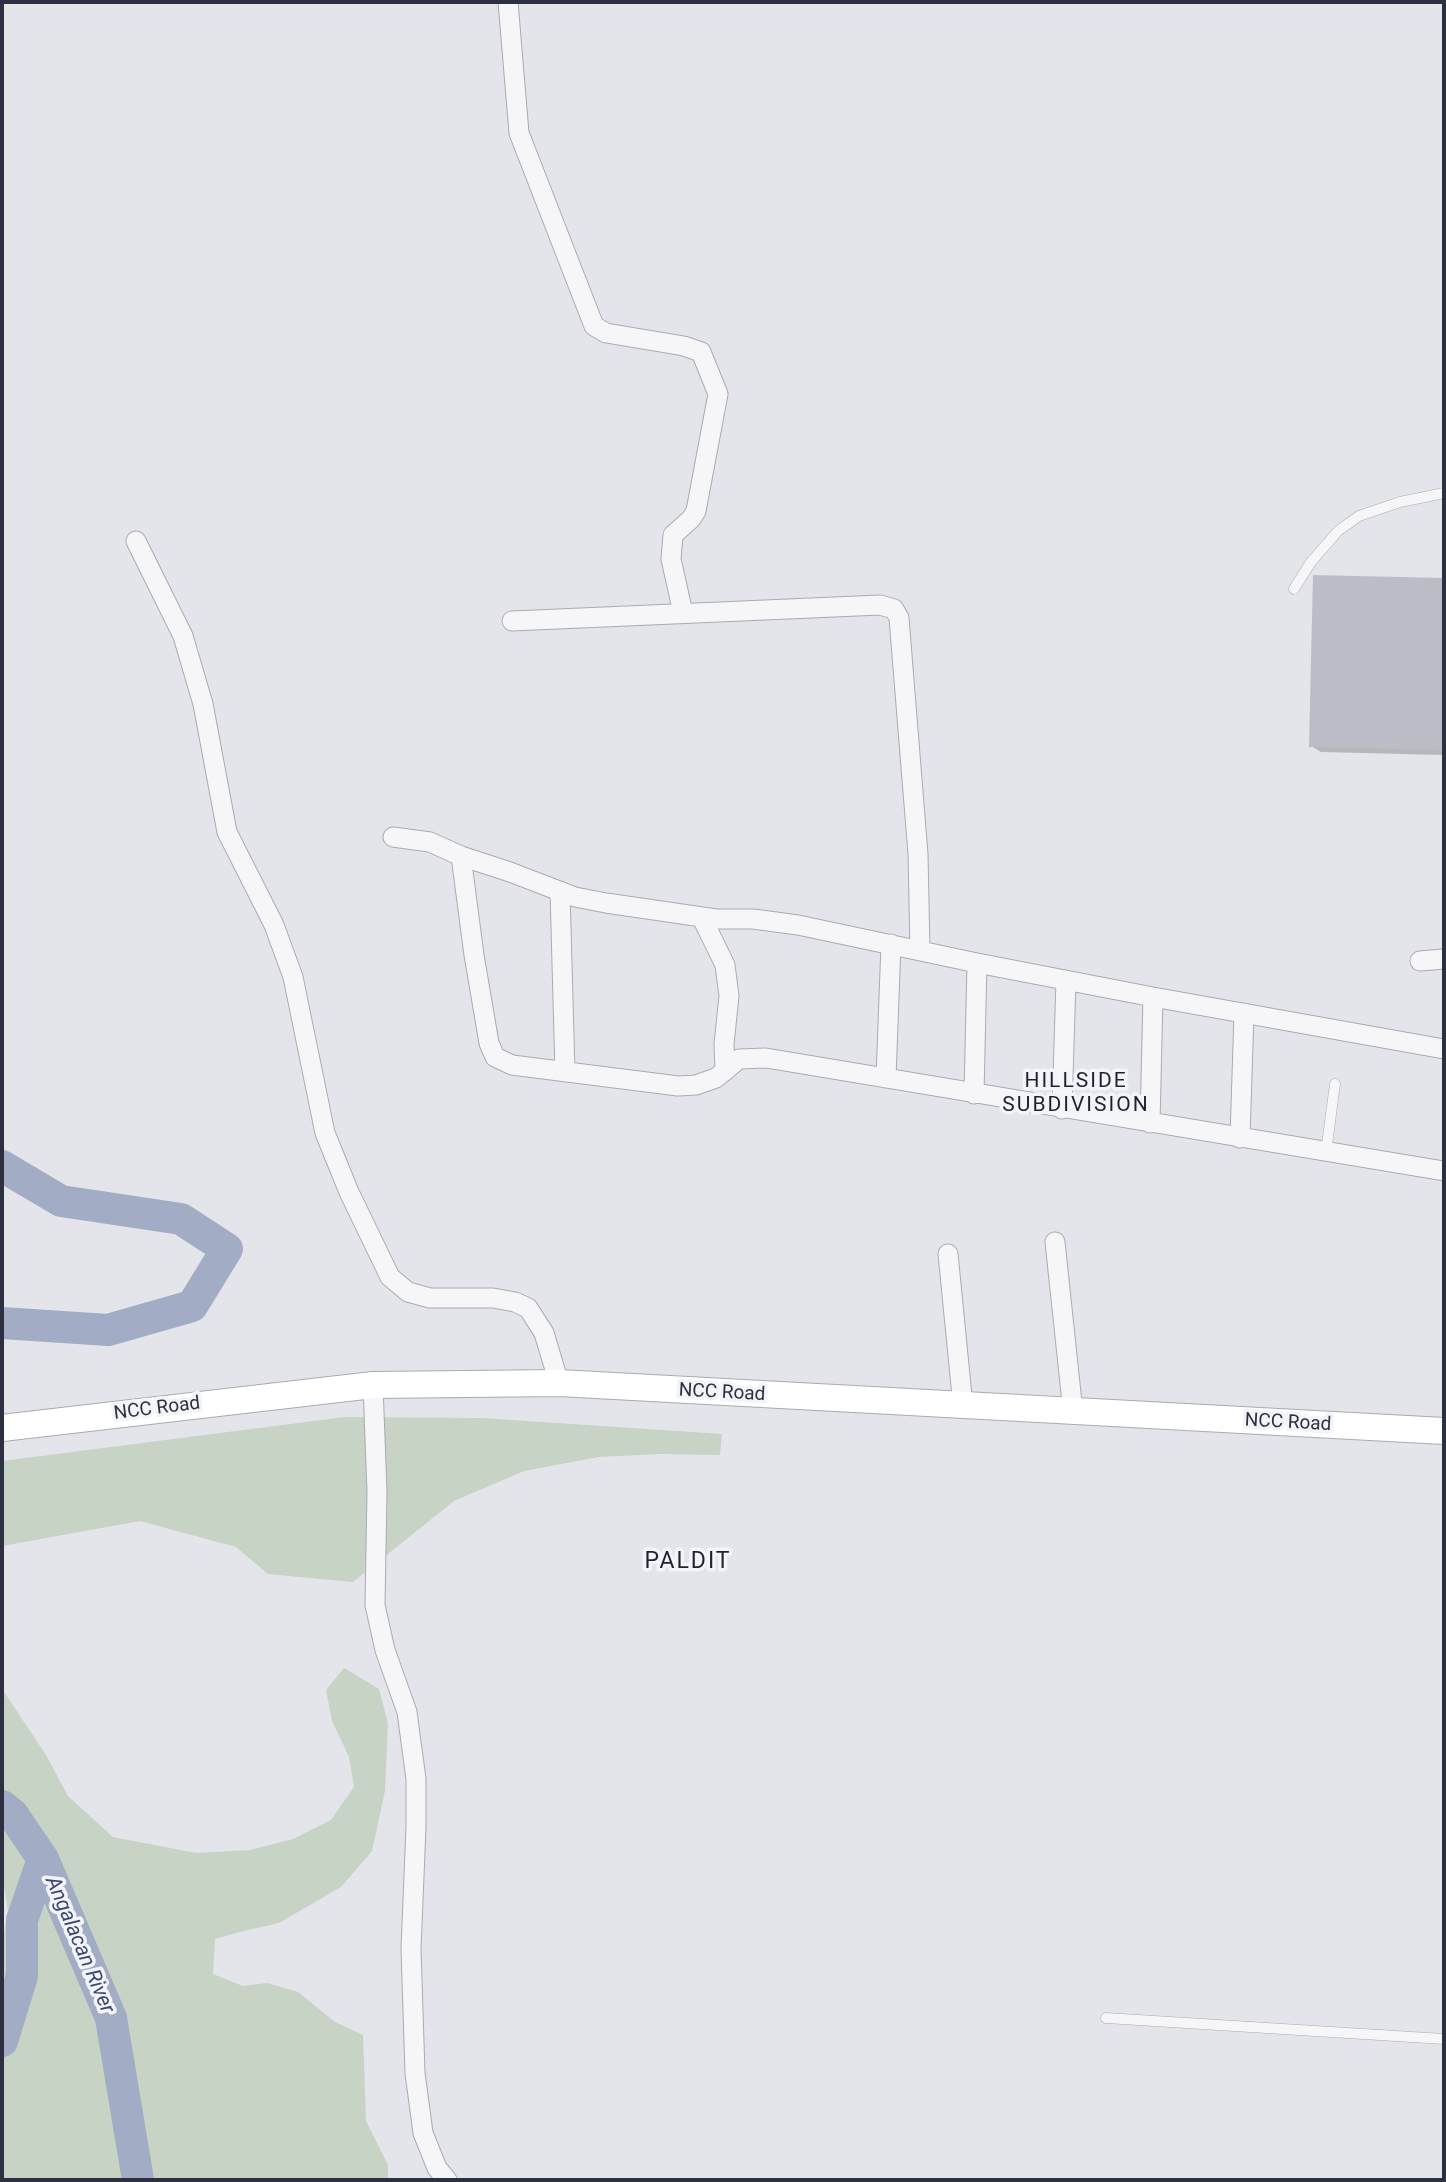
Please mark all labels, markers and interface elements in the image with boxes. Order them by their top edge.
district label: HILLSIDE SUBDIVISION [1004,1069,1148,1119]
street label: NCC Road [678,1379,766,1407]
street label: NCC Road [113,1392,201,1426]
street label: NCC Road [1244,1409,1332,1437]
district label: PALDIT [645,1548,731,1576]
water label: Angalacan River [39,1873,119,2017]

